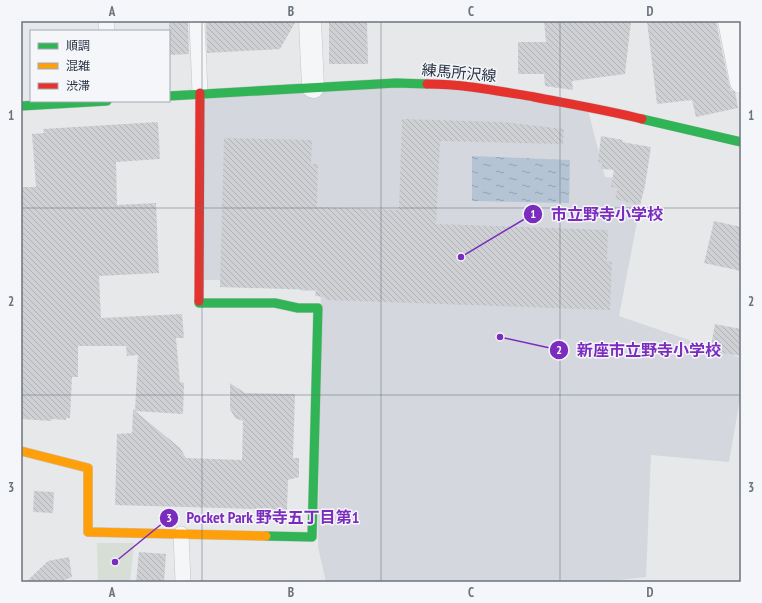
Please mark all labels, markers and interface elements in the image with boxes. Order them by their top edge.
text: A [108,3,116,20]
text: B [288,3,294,20]
text: C [468,3,474,20]
text: D [647,3,654,20]
legend [30,30,170,102]
text: 順調 [66,38,90,53]
text: 混雑 [66,58,90,73]
street label: 練馬所沢線 [421,60,497,85]
text: 渋滞 [66,78,90,93]
text: 1 [8,107,14,124]
text: 1 [748,107,754,124]
callout: 市立野寺小学校 [523,200,671,228]
text: 市立野寺小学校 [551,204,663,224]
text: 1 [530,206,536,221]
text: 2 [8,293,14,310]
text: 2 [748,293,754,310]
callout: 新座市立野寺小学校 [549,336,729,364]
text: 新座市立野寺小学校 [577,340,721,360]
text: 2 [556,342,562,357]
text: 3 [8,479,14,496]
text: 3 [748,479,754,496]
callout: Pocket Park 野寺五丁目第1 [159,504,368,532]
text: Pocket Park 野寺五丁目第1 [187,507,359,527]
text: 3 [166,510,172,525]
text: A [108,584,116,601]
text: B [288,584,294,601]
text: C [468,584,474,601]
text: D [647,584,654,601]

